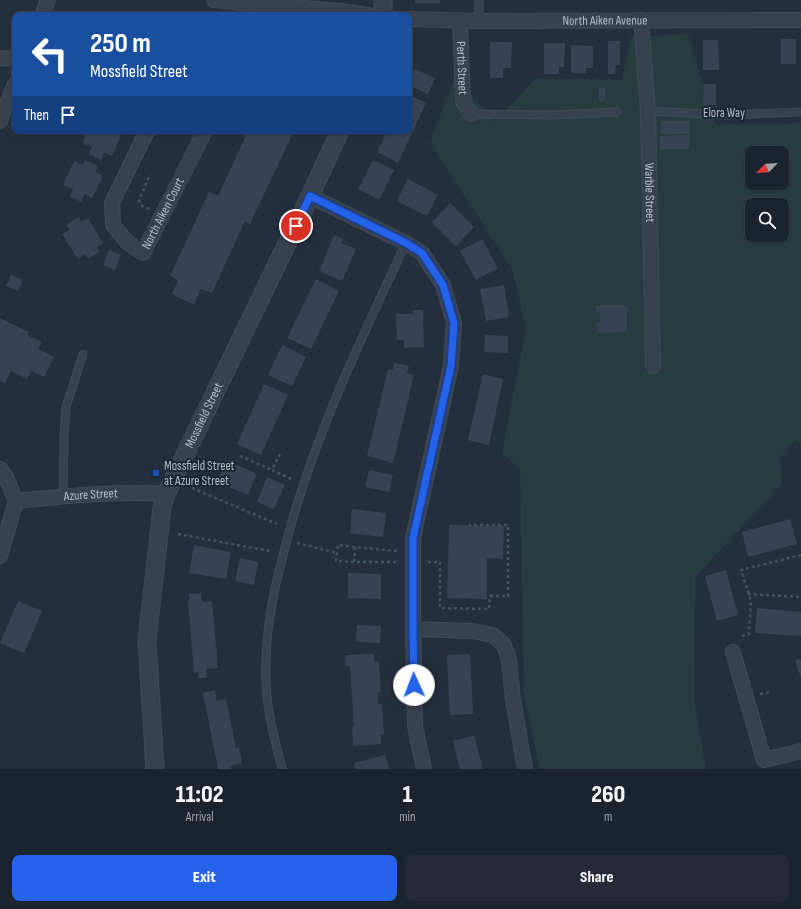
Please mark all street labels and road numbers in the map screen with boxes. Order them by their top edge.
street label: North Aiken Avenue [562,12,648,29]
street label: Perth Street [453,41,471,95]
street label: Elora Way [703,105,745,121]
street label: Warble Street [641,163,658,223]
street label: North Aiken Court [138,175,188,252]
street label: Mossfield Street [181,380,227,451]
street label: Azure Street [62,485,118,505]

